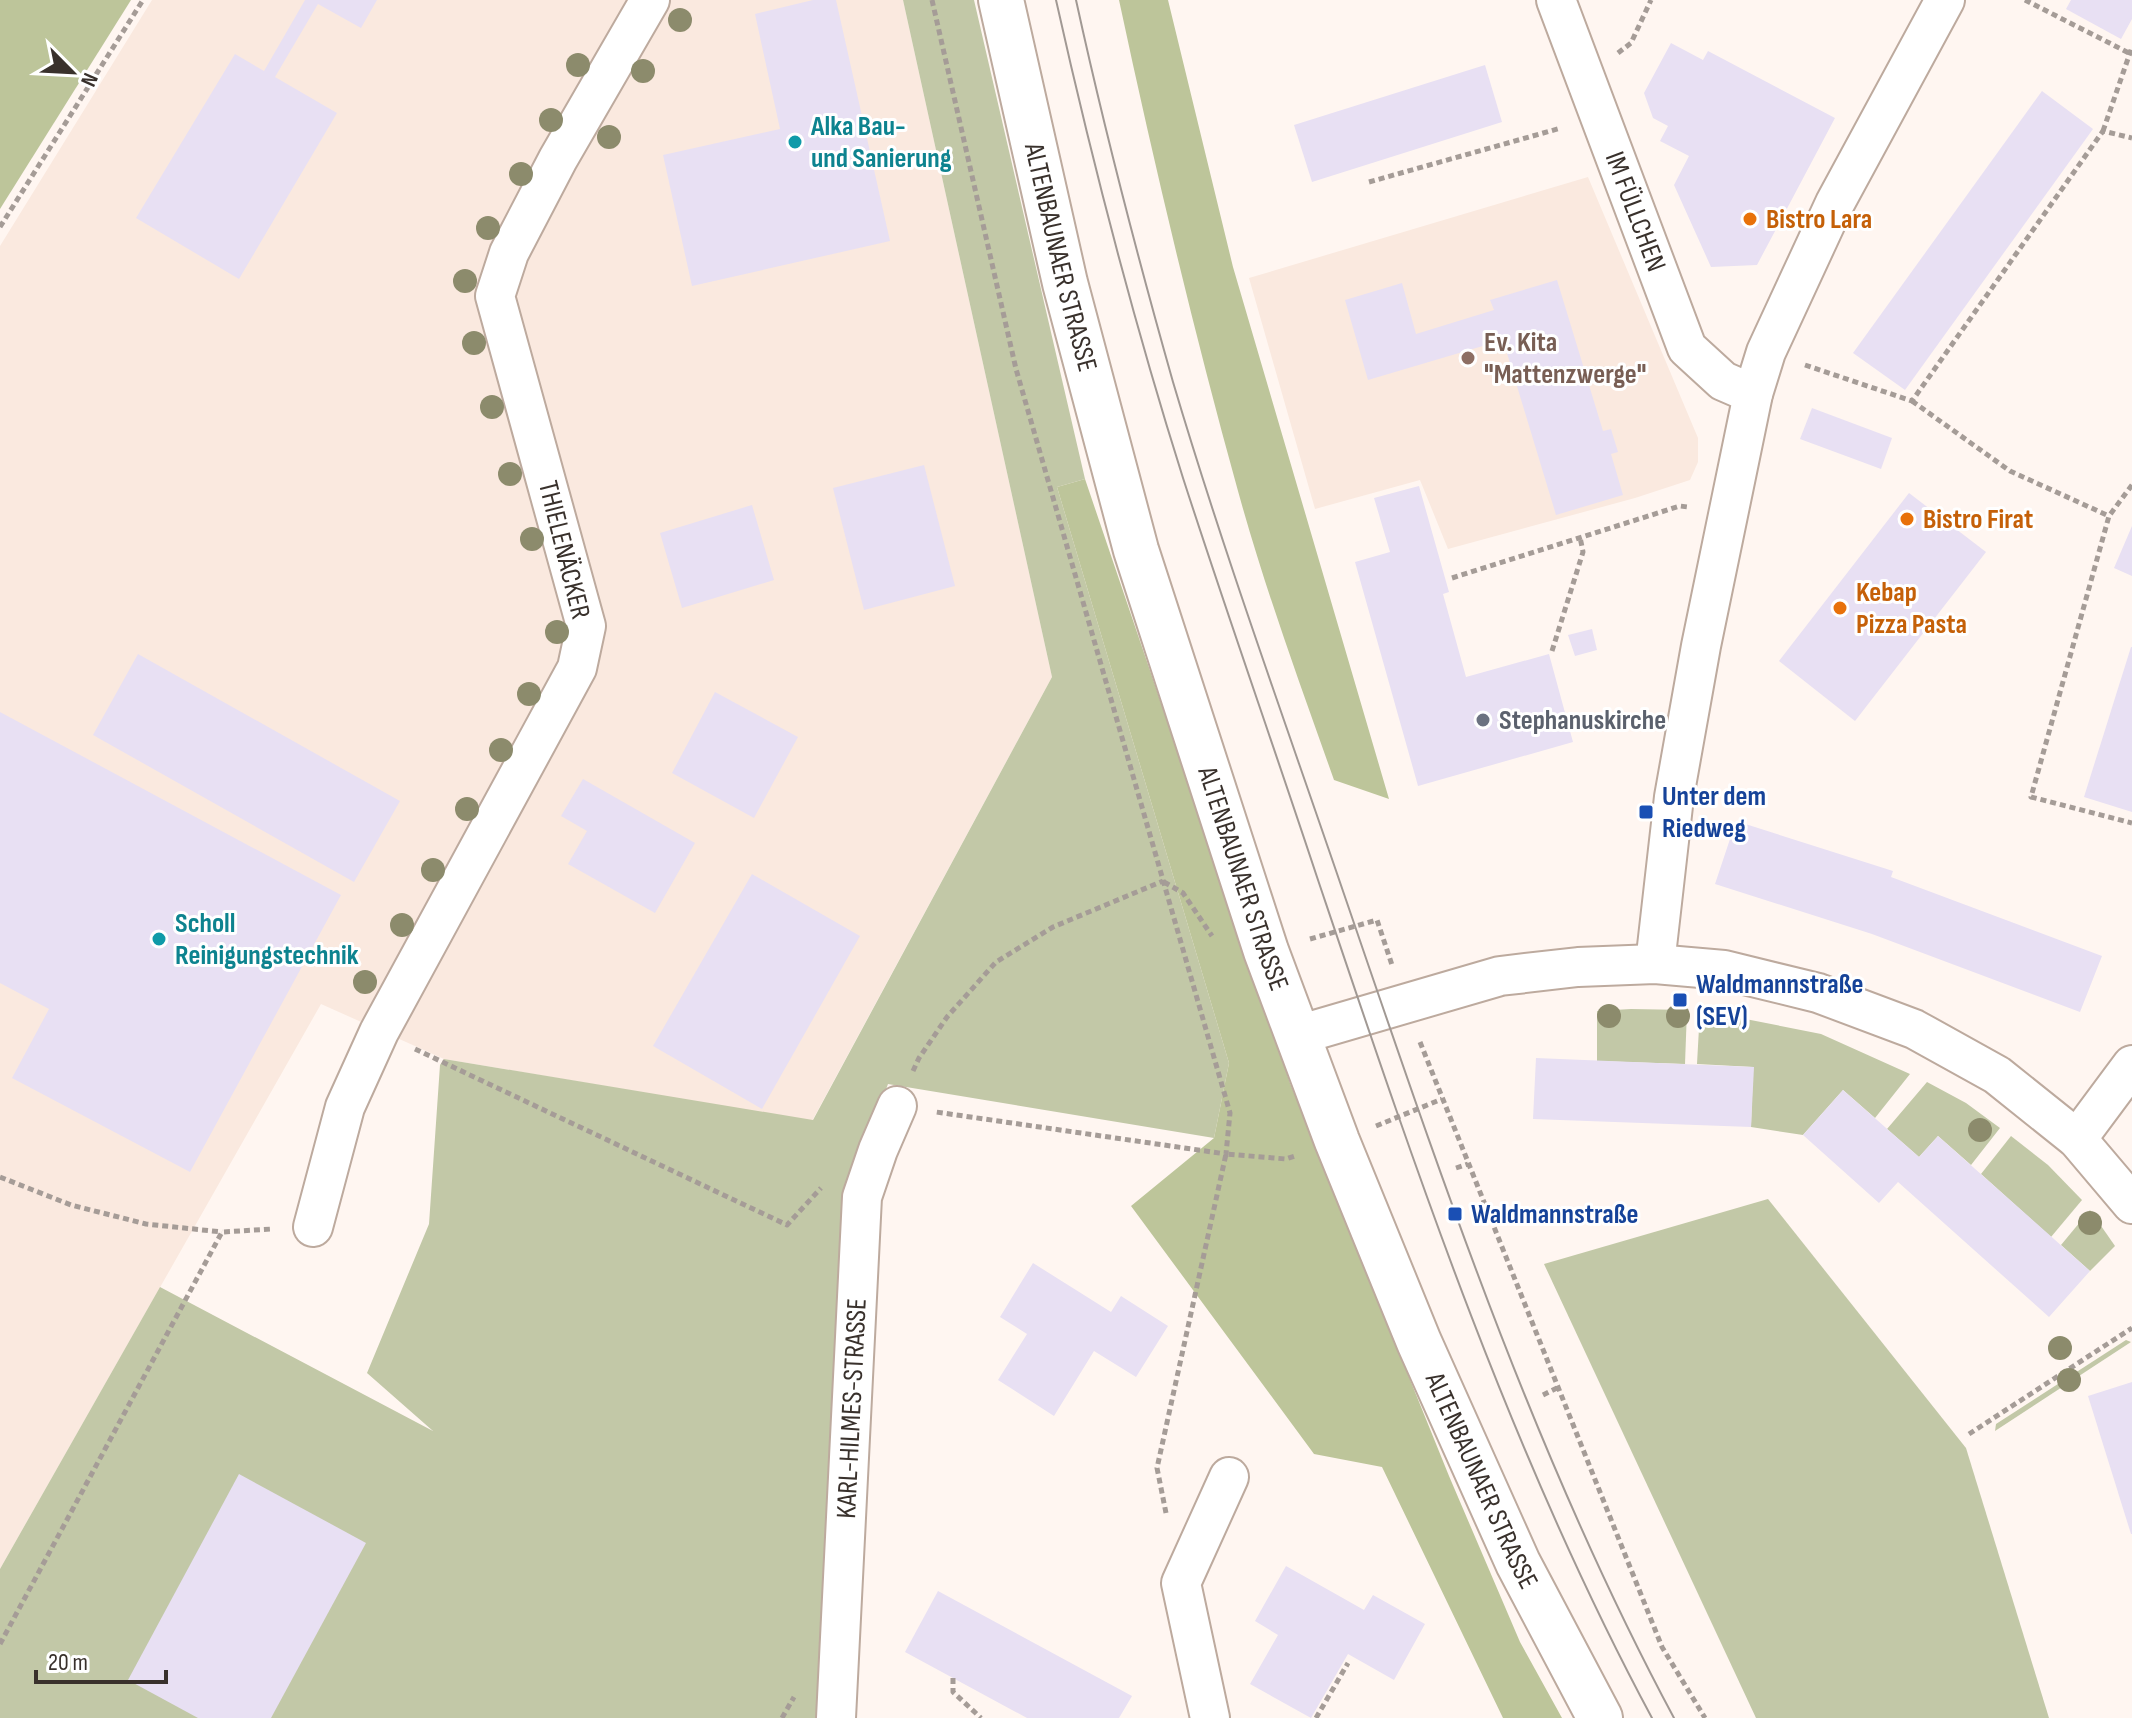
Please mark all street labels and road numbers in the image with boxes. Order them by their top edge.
street label: ALTENBAUNAER STRASSE [1017,139,1104,375]
street label: IM FÜLLCHEN [1598,147,1673,276]
street label: THIELENÄCKER [531,477,597,623]
street label: ALTENBAUNAER STRASSE [1190,761,1296,995]
street label: KARL-HILMES-STRASSE [829,1297,873,1519]
street label: ALTENBAUNAER STRASSE [1418,1366,1545,1595]

